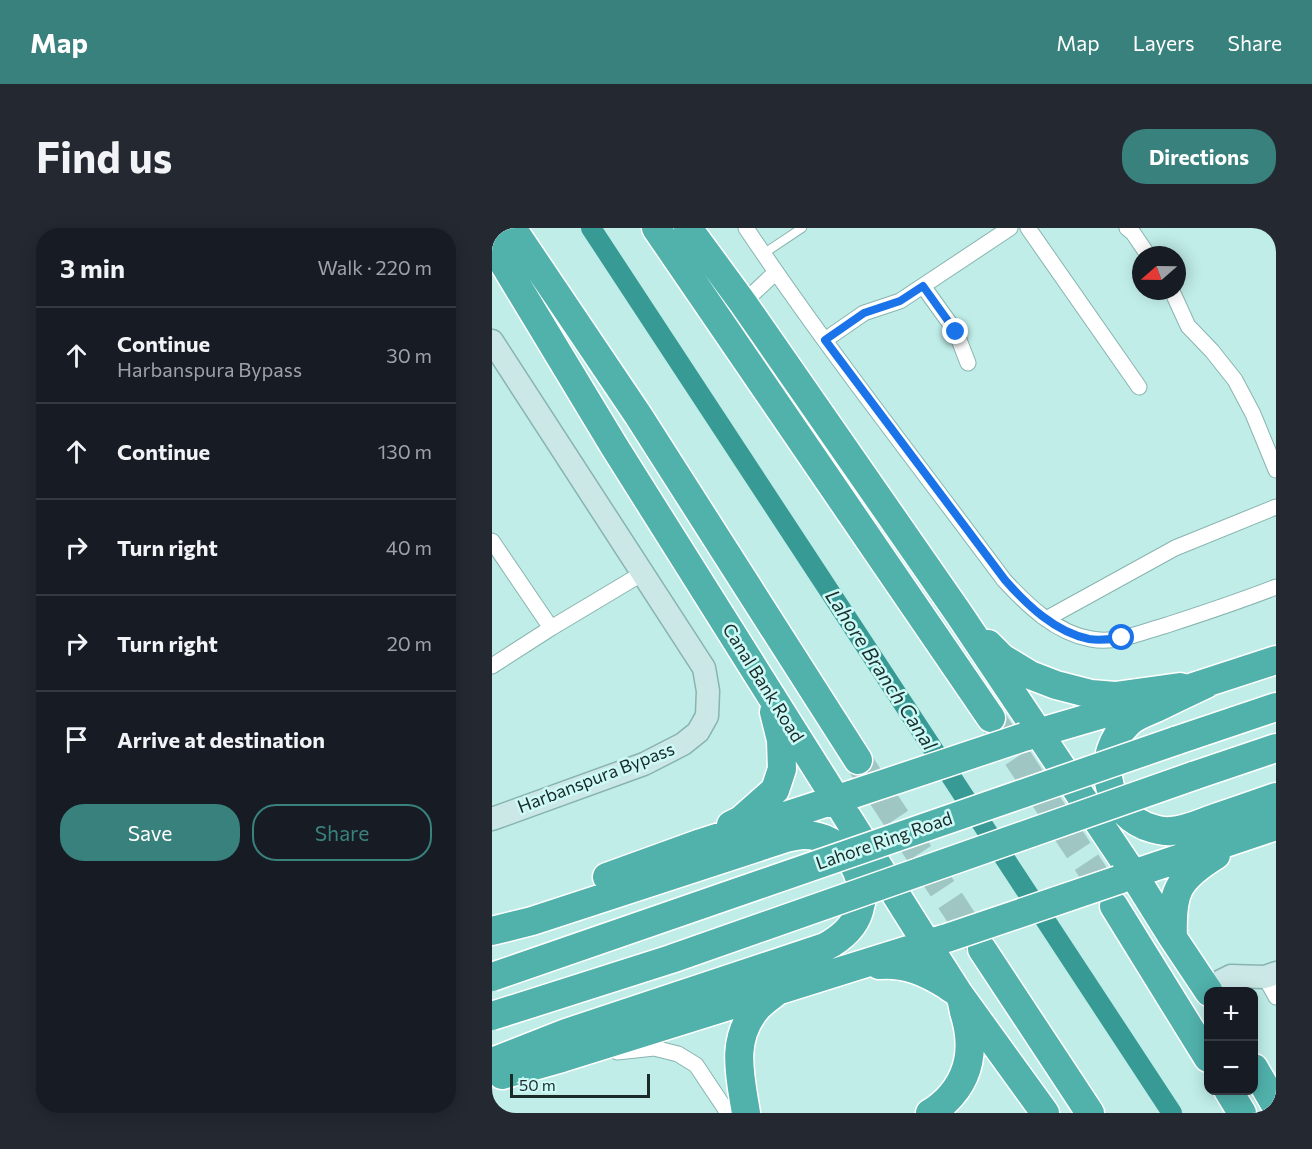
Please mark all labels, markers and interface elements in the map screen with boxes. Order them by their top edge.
text: Map [30,25,88,59]
text: Map [1056,30,1100,55]
text: Layers [1133,30,1195,55]
text: Share [1228,30,1282,55]
button: Directions [1122,129,1276,184]
text: Find us [36,130,172,182]
north arrow [1132,246,1186,300]
text: 3 min [60,252,125,283]
text: Walk · 220 m [317,255,432,279]
route end [942,318,968,344]
text: Continue [117,330,210,357]
icon: ahead [60,339,93,372]
text: 30 m [386,343,432,367]
text: Harbanspura Bypass [117,357,302,381]
icon: ahead [60,435,93,468]
text: Continue [117,438,210,465]
text: 130 m [378,439,432,463]
icon: right [60,531,93,564]
text: Turn right [117,534,218,561]
text: 40 m [386,535,432,559]
water label: Lahore Branch Canal [821,585,943,755]
street label: Canal Bank Road [718,619,809,746]
route start [1108,624,1134,650]
icon: right [60,627,93,660]
text: Turn right [117,630,218,657]
text: 20 m [387,631,432,655]
icon: arrive [60,723,93,756]
text: Arrive at destination [117,726,325,753]
street label: Harbanspura Bypass [514,737,677,817]
button: Save [60,804,240,861]
button: Share [252,804,432,861]
street label: Lahore Ring Road [813,806,955,874]
map controls [1204,987,1258,1095]
button: + [1204,987,1258,1041]
button: − [1204,1041,1258,1095]
scale bar [510,1071,650,1098]
text: 50 m [519,1075,556,1094]

